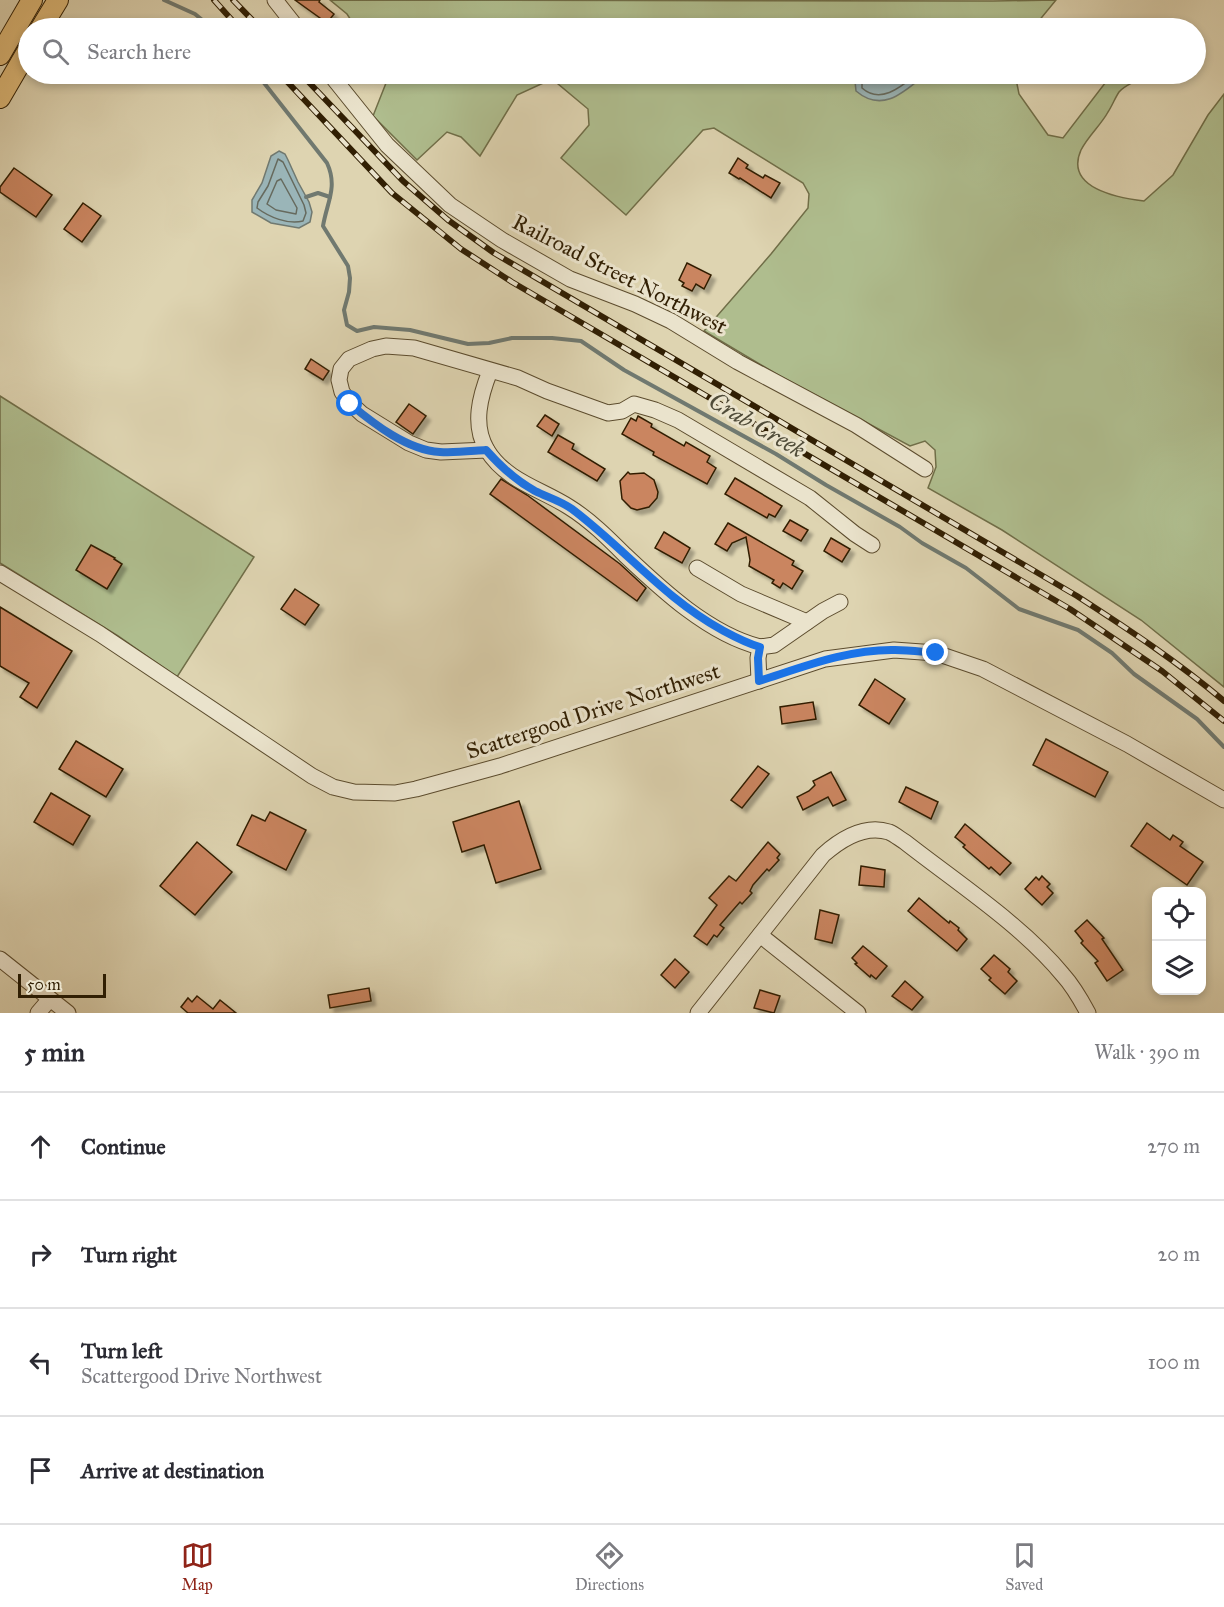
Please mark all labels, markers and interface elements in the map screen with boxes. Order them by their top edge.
search box [18,18,1206,84]
icon: search [39,35,72,68]
text: Search here [87,38,191,65]
street label: Railroad Street Northwest [508,208,732,340]
water label: Crab Creek [703,385,811,465]
route start [336,390,362,416]
route end [922,639,948,665]
street label: Scattergood Drive Northwest [463,657,723,765]
map controls [1152,887,1206,995]
button: locate [1152,887,1206,941]
button: layers [1152,941,1206,995]
scale bar [18,971,106,998]
text: 50 m [27,975,61,994]
text: 5 min [24,1036,85,1068]
text: Walk · 390 m [1094,1040,1200,1064]
icon: ahead [24,1130,57,1163]
text: Continue [81,1133,166,1160]
text: 270 m [1147,1134,1200,1158]
icon: right [24,1238,57,1271]
text: Turn right [81,1241,177,1268]
text: 20 m [1157,1242,1200,1266]
text: Turn left [81,1337,163,1364]
icon: left [24,1346,57,1379]
text: 100 m [1148,1350,1200,1374]
text: Scattergood Drive Northwest [81,1364,322,1388]
icon: arrive [24,1454,57,1487]
text: Arrive at destination [81,1457,264,1484]
tab: Map [181,1539,214,1594]
tab: Directions [575,1539,644,1594]
tab: Saved [1005,1539,1043,1594]

